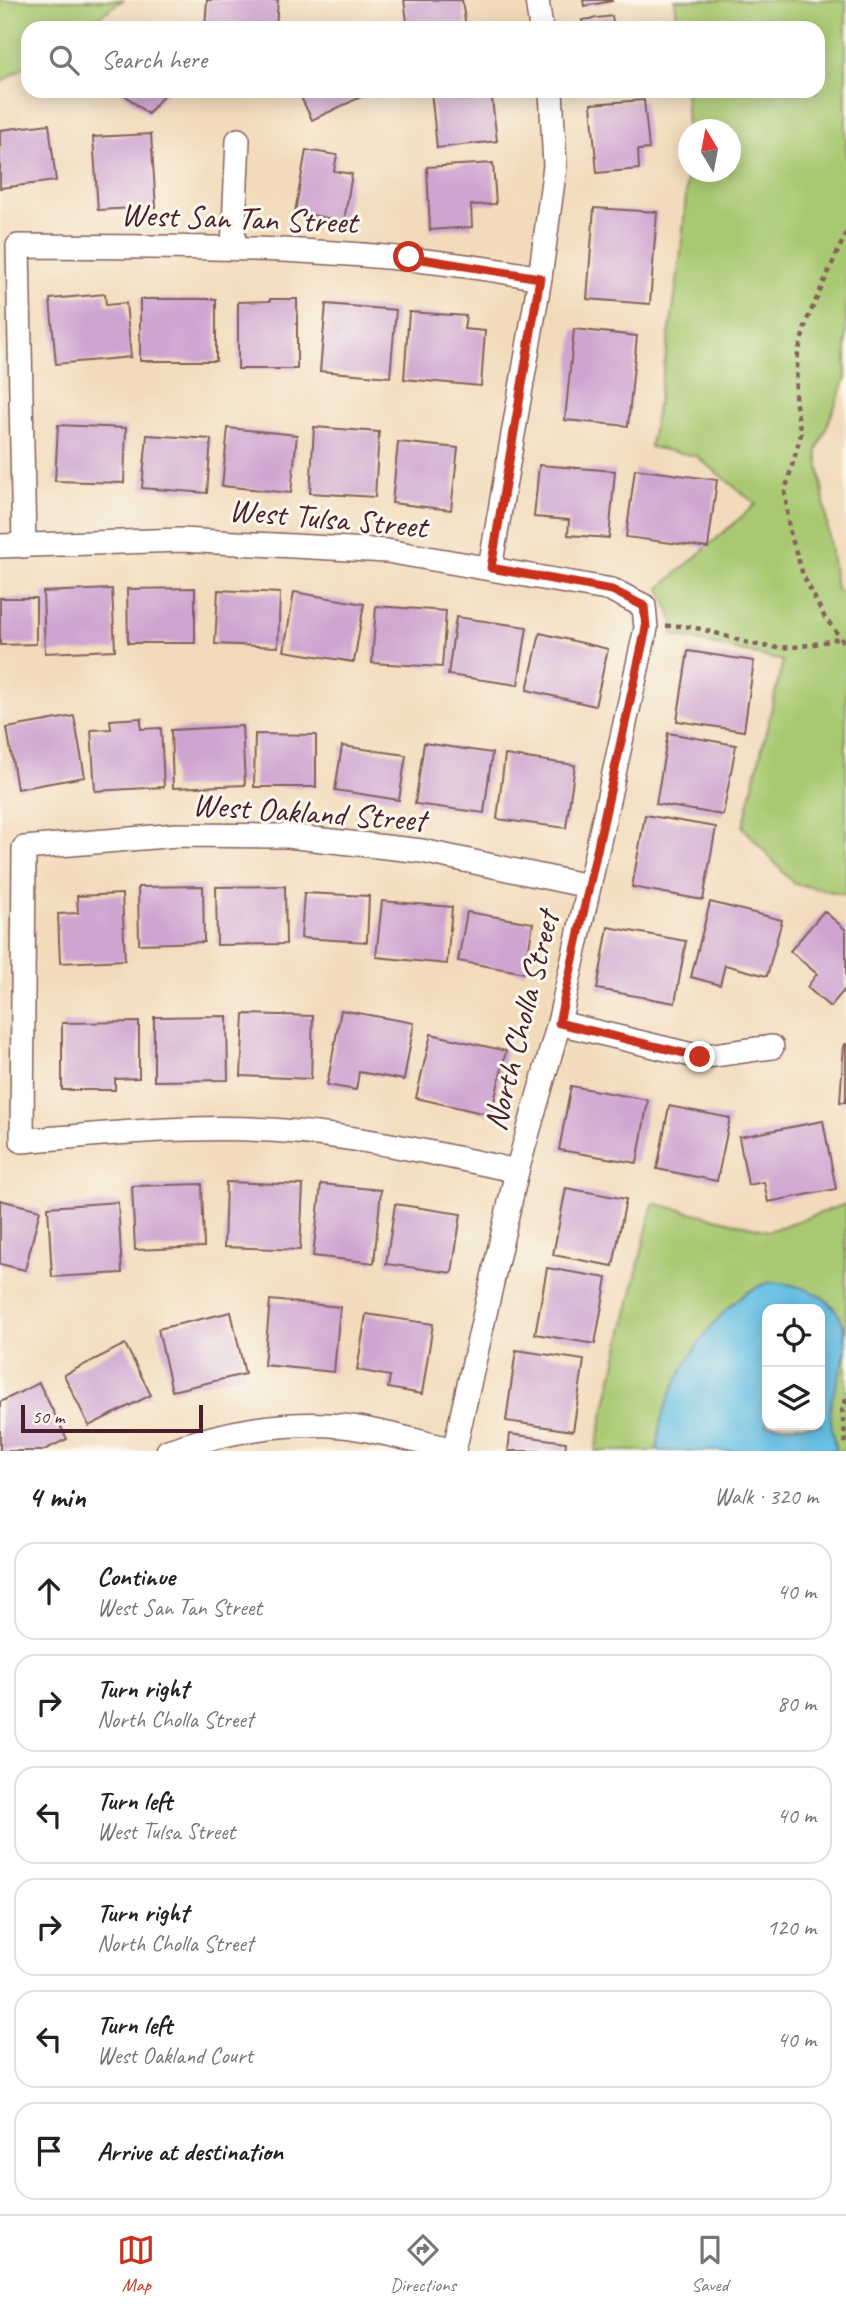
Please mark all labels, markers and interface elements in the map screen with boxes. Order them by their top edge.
search box [21,21,825,98]
icon: search [45,41,83,79]
text: Search here [101,43,207,76]
north arrow [678,119,741,182]
street label: West San Tan Street [120,193,361,243]
route start [393,241,424,272]
street label: West Tulsa Street [227,488,432,548]
street label: West Oakland Street [191,783,431,841]
street label: North Cholla Street [473,903,569,1135]
route end [684,1041,715,1072]
map controls [762,1304,825,1430]
button: locate [762,1304,825,1367]
button: layers [762,1367,825,1430]
scale bar [21,1402,203,1434]
text: 50 m [32,1405,64,1429]
text: 4 min [28,1478,85,1516]
text: Walk · 320 m [714,1482,818,1511]
text: Continue [97,1560,175,1593]
icon: ahead [30,1572,68,1610]
text: 40 m [777,1577,816,1606]
text: West San Tan Street [97,1593,262,1622]
text: Turn right [97,1672,188,1705]
icon: right [30,1684,68,1722]
text: 80 m [777,1689,816,1718]
text: North Cholla Street [97,1705,253,1734]
text: Turn left [97,1784,172,1817]
icon: left [30,1796,68,1834]
text: 40 m [777,1801,816,1830]
text: West Tulsa Street [97,1817,235,1846]
text: Turn right [97,1896,188,1929]
icon: right [30,1908,68,1946]
text: 120 m [767,1913,816,1942]
text: North Cholla Street [97,1929,253,1958]
text: Turn left [97,2008,172,2041]
icon: left [30,2020,68,2058]
text: 40 m [777,2025,816,2054]
text: West Oakland Court [97,2041,253,2070]
icon: arrive [30,2132,68,2170]
text: Arrive at destination [97,2135,283,2168]
tab: Map [117,2231,155,2297]
tab: Directions [390,2231,456,2297]
tab: Saved [691,2231,729,2297]

